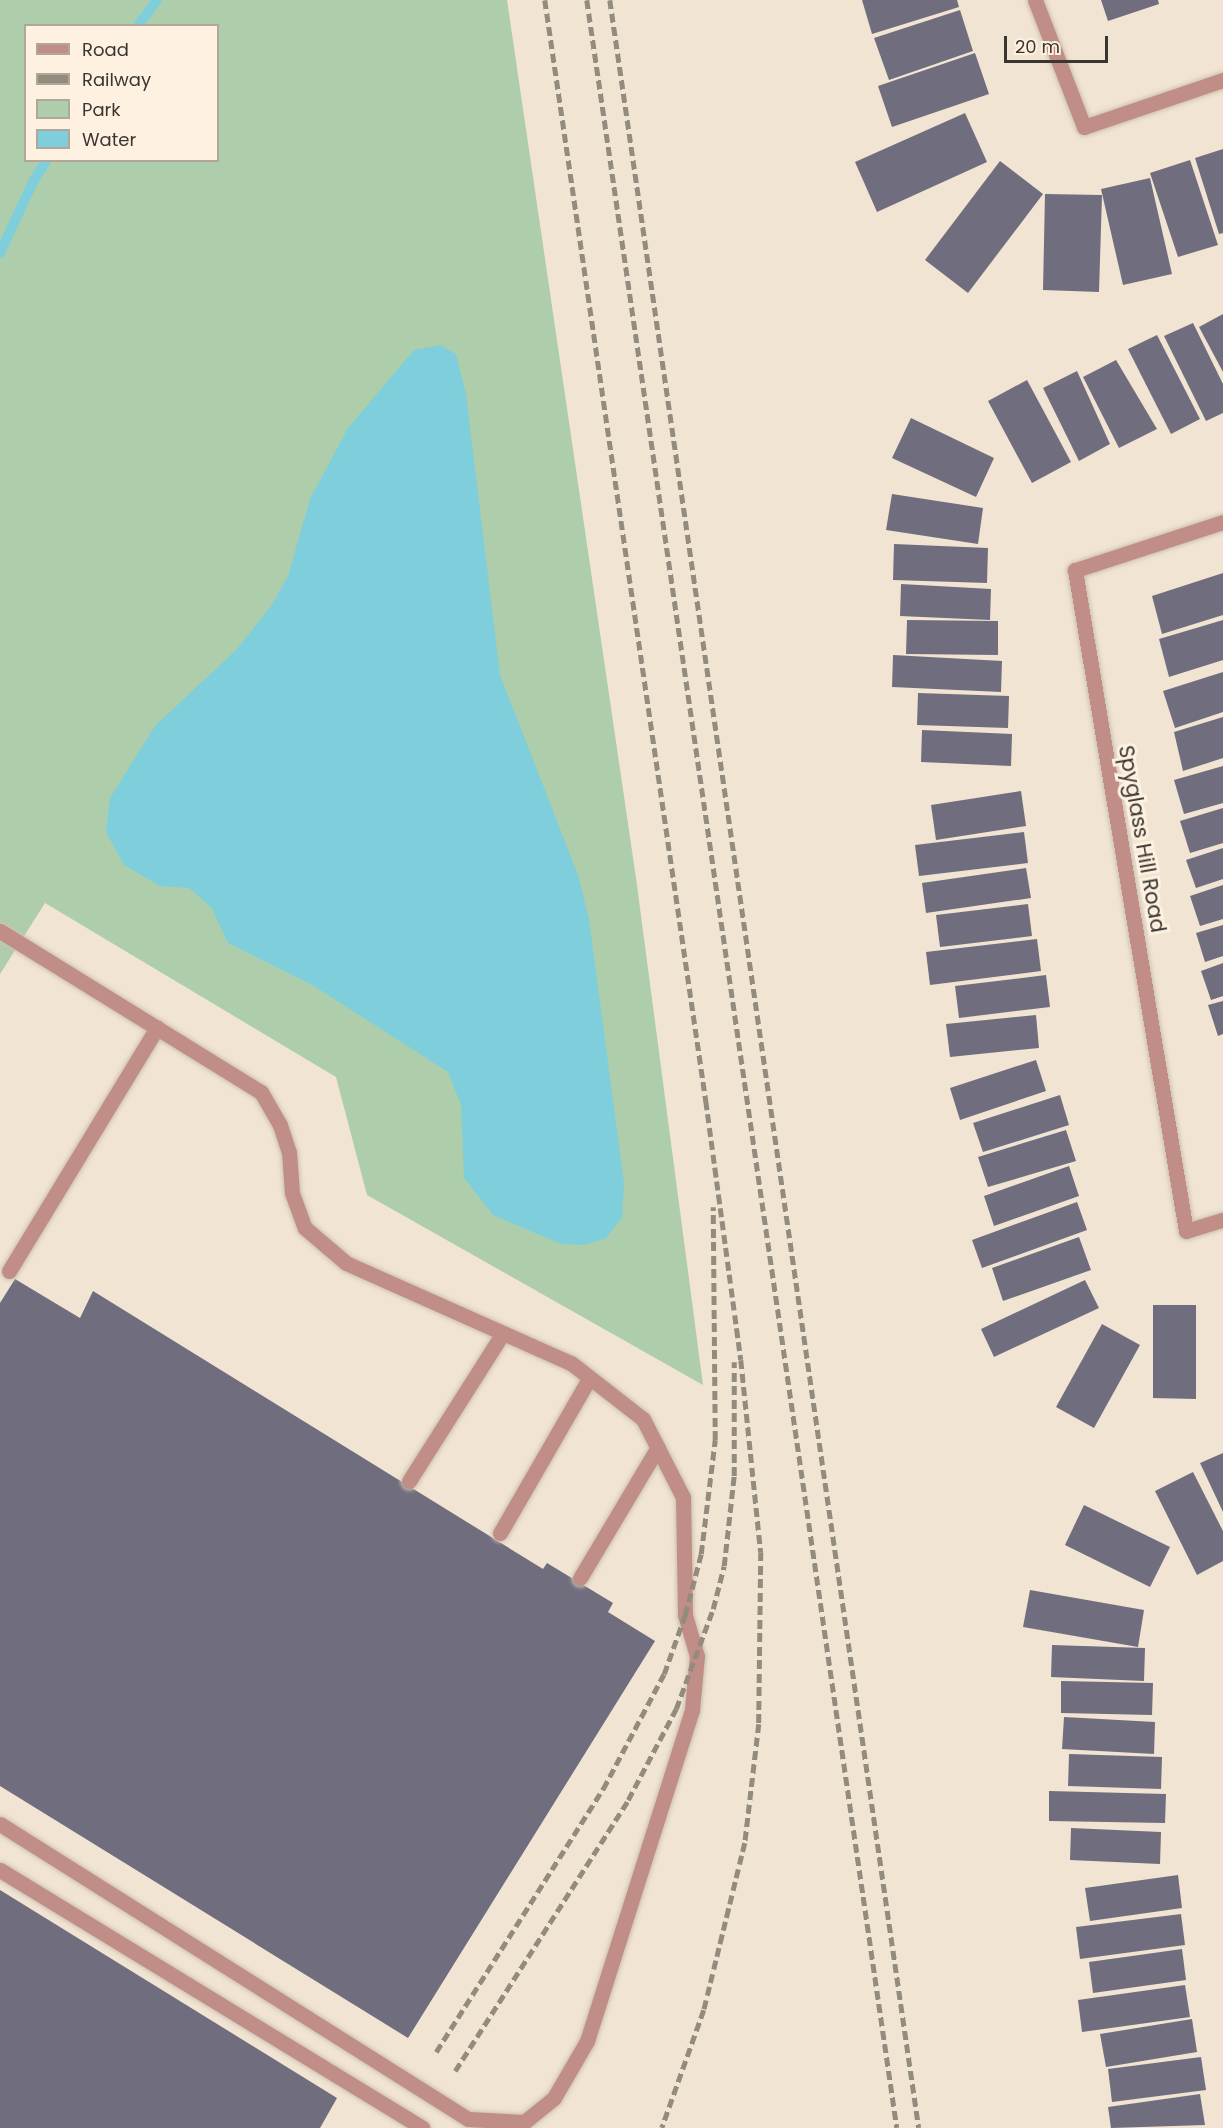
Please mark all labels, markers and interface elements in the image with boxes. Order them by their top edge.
legend [24,24,219,162]
scale bar [1007,24,1110,62]
text: 20 m [1015,34,1060,59]
text: Road [82,37,129,62]
text: Railway [82,67,151,92]
text: Park [82,97,121,122]
text: Water [82,127,136,152]
street label: Spyglass Hill Road [1113,743,1171,935]

